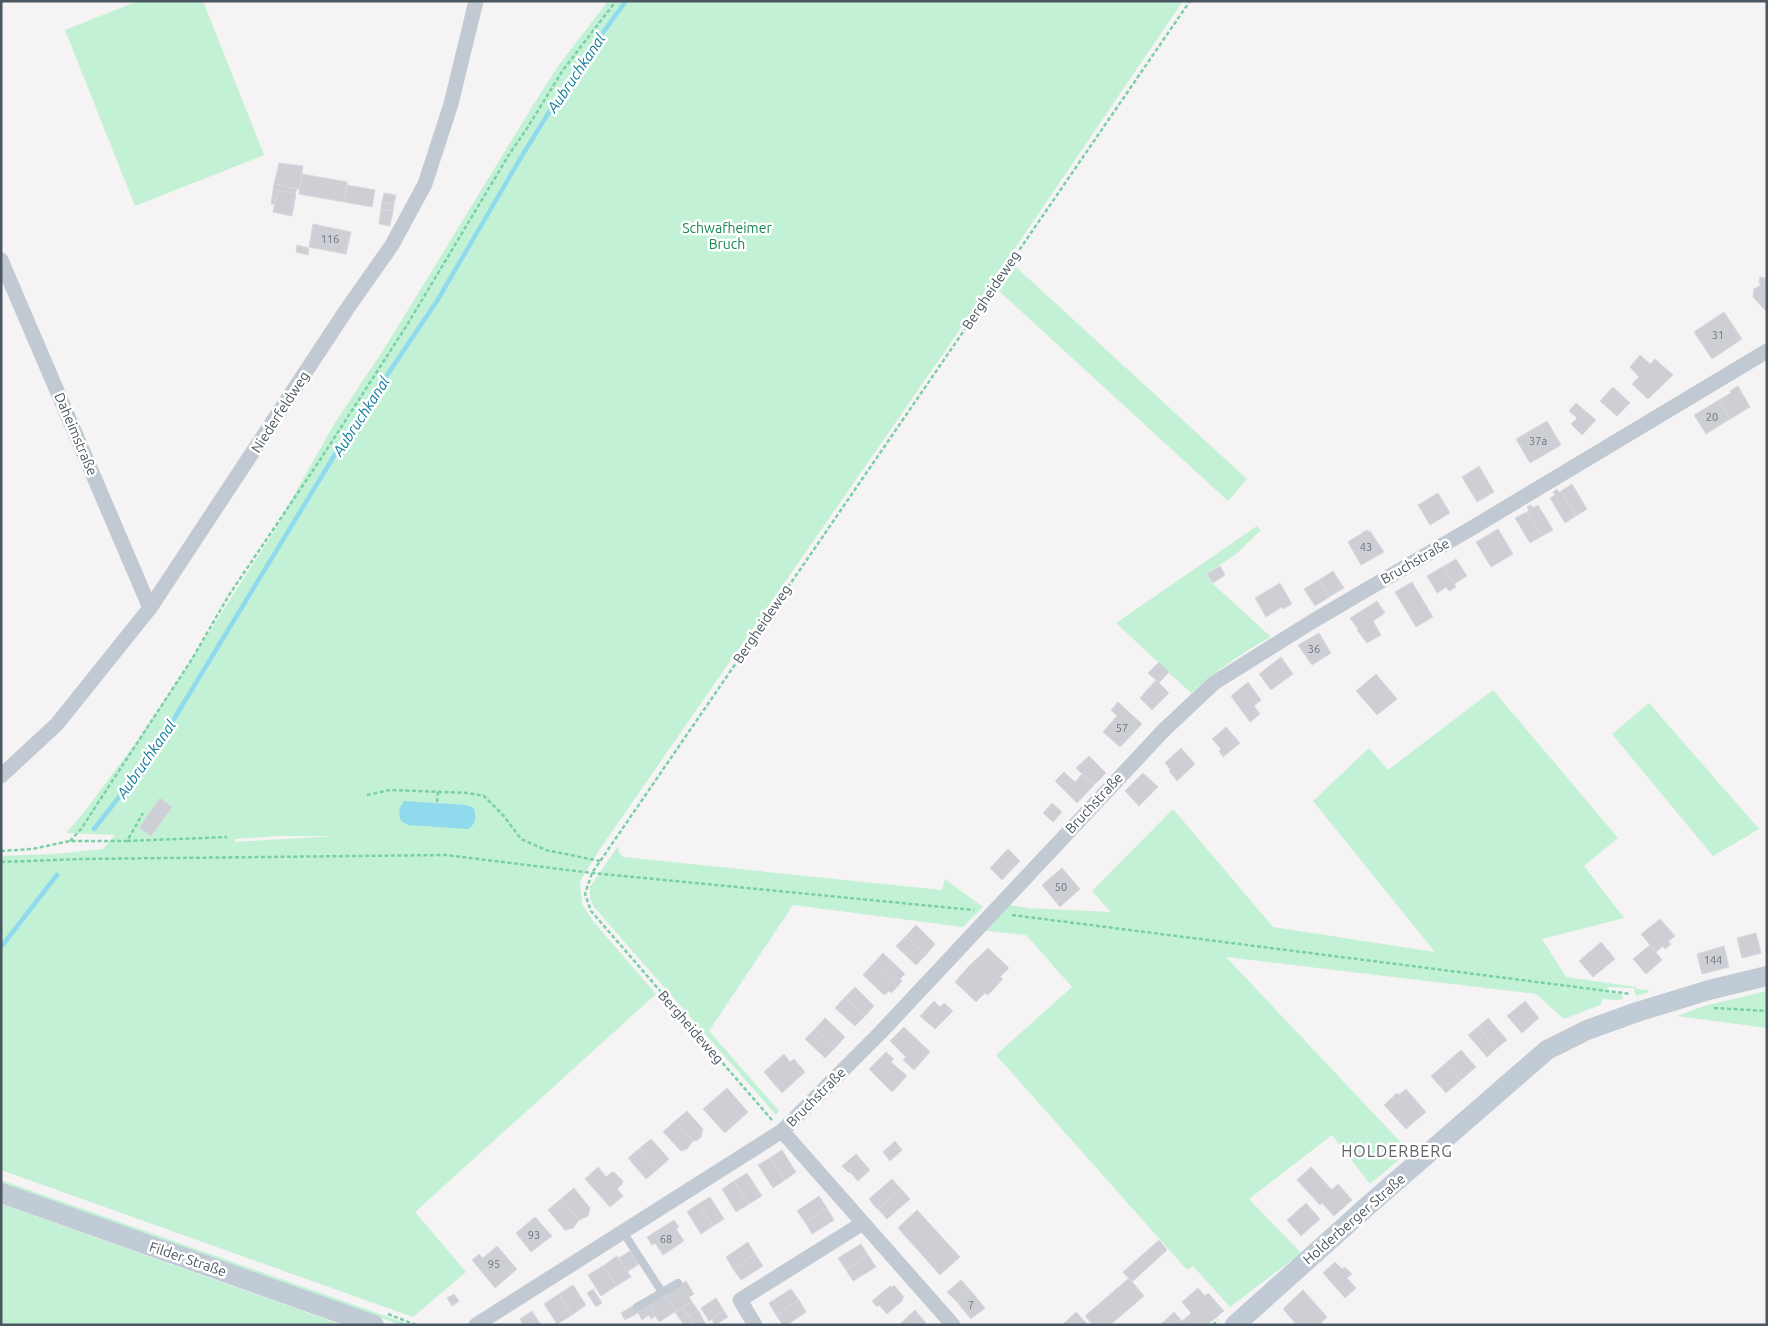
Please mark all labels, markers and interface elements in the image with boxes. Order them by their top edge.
water label: Aubruchkanal [543,30,609,116]
park label: Schwafheimer Bruch [682,220,772,252]
house number: 116 [321,233,339,245]
street label: Bergheideweg [959,248,1023,332]
house number: 31 [1712,329,1724,341]
street label: Niederfeldweg [248,368,312,456]
water label: Aubruchkanal [329,373,393,460]
street label: Daheimstraße [51,390,101,478]
house number: 20 [1706,411,1718,423]
house number: 37a [1529,435,1547,447]
street label: Bruchstraße [1378,535,1452,587]
house number: 43 [1360,541,1372,553]
street label: Bergheideweg [730,582,794,666]
house number: 36 [1308,643,1320,655]
water label: Aubruchkanal [112,716,179,802]
house number: 57 [1116,722,1128,734]
street label: Bruchstraße [1062,769,1126,837]
house number: 50 [1055,881,1067,893]
house number: 144 [1704,954,1722,966]
street label: Bergheideweg [655,987,727,1067]
street label: Bruchstraße [783,1064,849,1130]
district label: HOLDERBERG [1341,1142,1453,1160]
street label: Holderberger Straße [1300,1170,1408,1268]
house number: 93 [528,1229,540,1241]
house number: 68 [660,1233,672,1245]
street label: Filder Straße [147,1238,229,1280]
house number: 95 [488,1258,500,1270]
house number: 7 [968,1299,974,1311]

